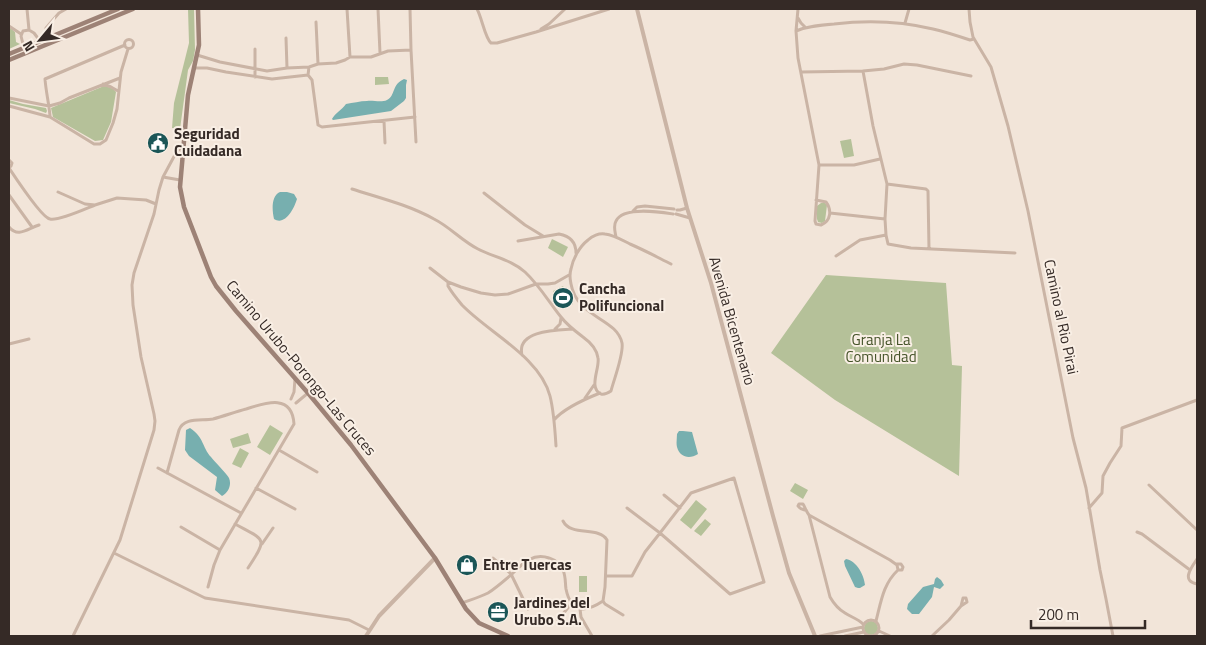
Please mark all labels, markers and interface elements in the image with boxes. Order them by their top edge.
north arrow [15,15,65,65]
text: N [17,37,40,56]
place label: Seguridad Cuidadana [174,122,242,162]
public building icon: Seguridad Cuidadana [146,131,170,155]
street label: Avenida Bicentenario [703,254,762,388]
street label: Camino al Rio Pirai [1038,257,1085,377]
street label: Camino Urubo-Porongo-Las Cruces [221,275,382,461]
place label: Cancha Polifuncional [579,277,664,317]
sports icon: Cancha Polifuncional [551,286,575,310]
park label: Granja La Comunidad [845,328,917,368]
shop icon: Entre Tuercas [455,553,479,577]
place label: Entre Tuercas [483,553,572,576]
place label: Jardines del Urubo S.A. [514,591,590,631]
scale bar [1031,598,1145,630]
office icon: Jardines del Urubo S.A. [486,600,510,624]
text: 200 m [1038,603,1079,626]

